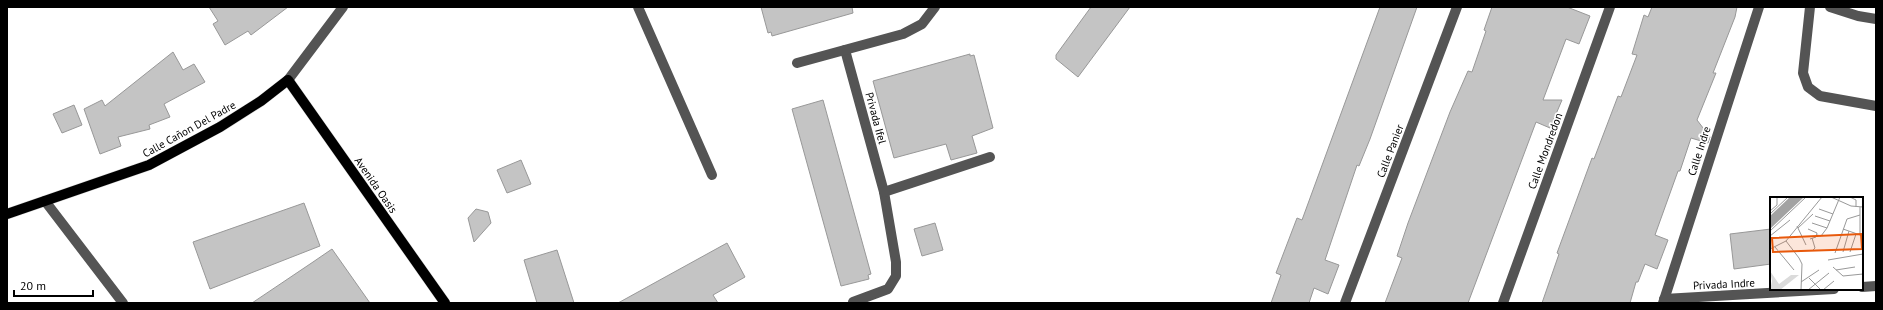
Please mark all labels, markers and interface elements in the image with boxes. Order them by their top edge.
street label: Privada Ifel [862,91,890,146]
street label: Calle Cañon Del Padre [140,97,238,160]
street label: Calle Mondredon [1525,111,1565,191]
street label: Calle Panier [1373,122,1407,180]
street label: Calle Indre [1684,124,1714,177]
street label: Avenida Oasis [352,154,401,216]
inset map [1770,197,1863,290]
scale bar [14,272,93,298]
street label: Privada Indre [1693,275,1756,293]
text: 20 m [20,278,46,293]

